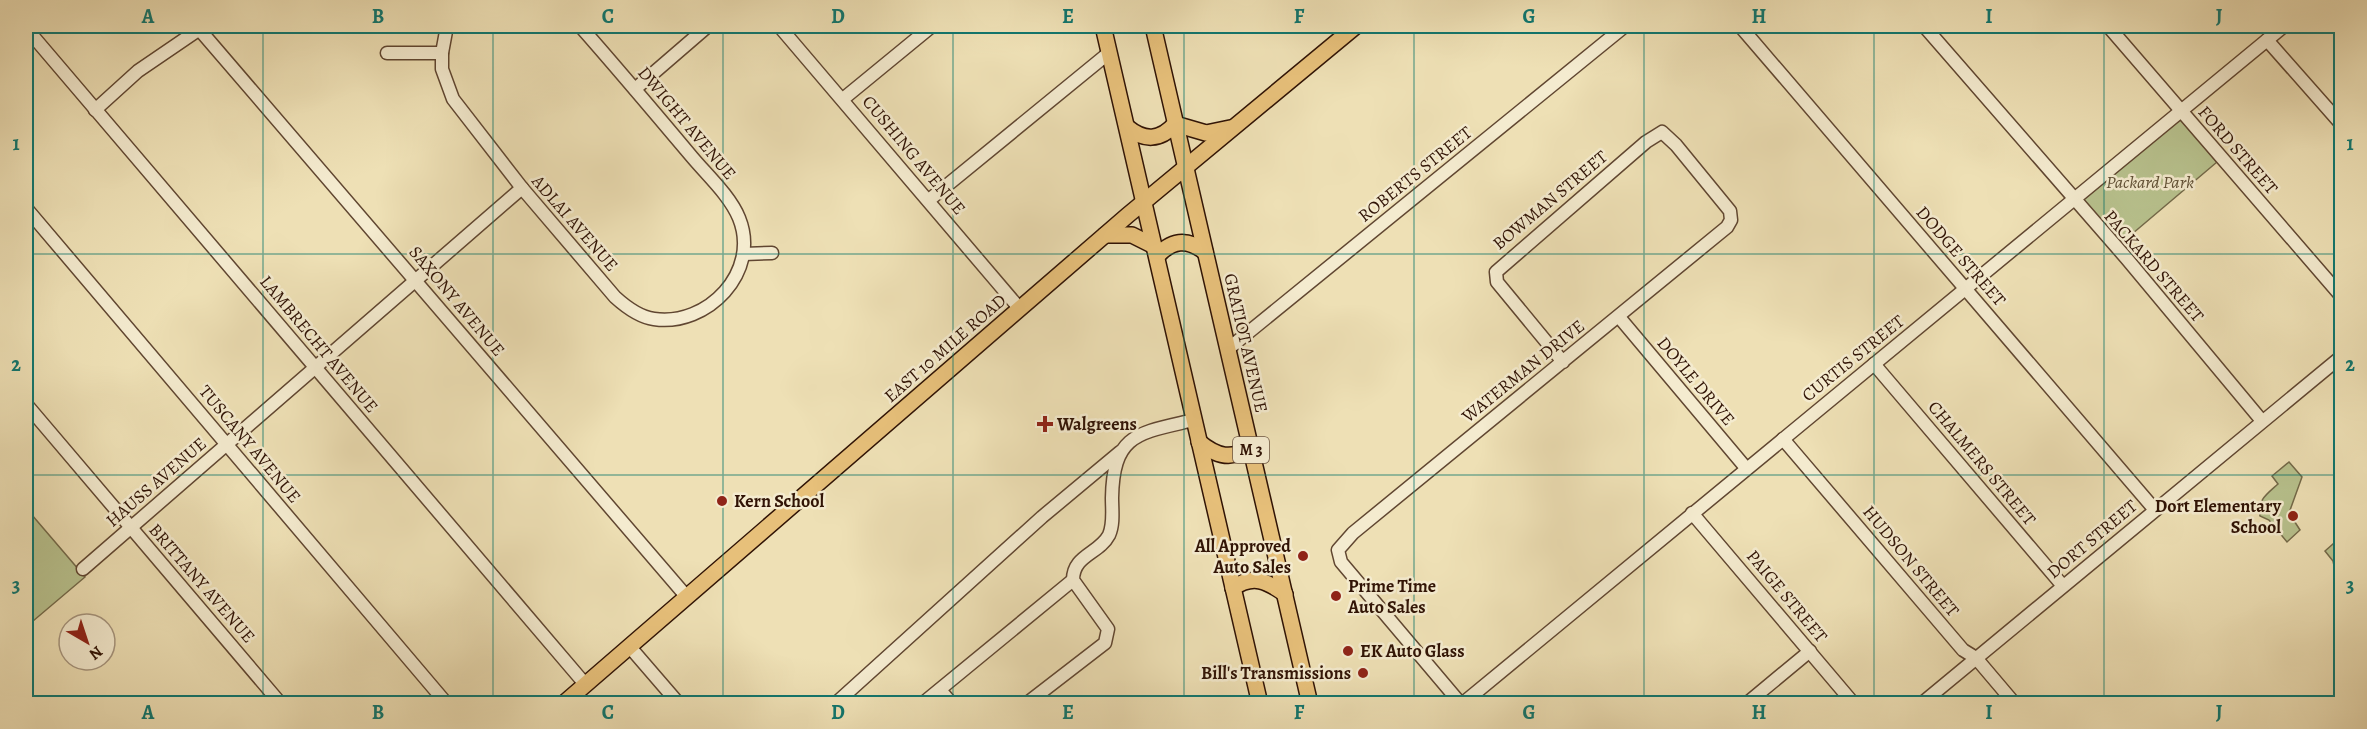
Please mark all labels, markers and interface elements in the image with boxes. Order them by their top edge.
text: A [141,3,155,30]
text: B [372,3,384,30]
text: C [602,3,614,30]
text: D [831,3,845,30]
text: E [1062,3,1074,30]
text: F [1294,3,1305,30]
text: G [1522,3,1536,30]
text: H [1752,3,1767,30]
text: I [1985,3,1993,30]
text: J [2216,3,2223,30]
street label: DWIGHT AVENUE [632,61,742,185]
street label: CUSHING AVENUE [857,90,971,220]
street label: FORD STREET [2193,101,2283,200]
street label: ROBERTS STREET [1353,120,1477,227]
text: 1 [12,130,20,157]
text: 1 [2346,130,2354,157]
street label: BOWMAN STREET [1488,145,1613,255]
street label: ADLAI AVENUE [526,169,624,276]
park label: Packard Park [2106,170,2194,194]
street label: DODGE STREET [1911,201,2011,311]
street label: PACKARD STREET [2099,205,2210,327]
street label: SAXONY AVENUE [404,241,510,361]
street label: LAMBRECHT AVENUE [254,270,384,418]
street label: GRATIOT AVENUE [1218,271,1274,415]
street label: EAST 10 MILE ROAD [879,288,1011,408]
street label: CURTIS STREET [1797,309,1909,407]
street label: WATERMAN DRIVE [1456,314,1589,429]
street label: DOYLE DRIVE [1652,331,1740,431]
text: 2 [11,351,21,378]
text: 2 [2345,351,2355,378]
street label: TUSCANY AVENUE [194,380,306,508]
street label: CHALMERS STREET [1923,396,2041,530]
place label: Walgreens [1056,412,1137,436]
marker: Walgreens [1038,417,1052,431]
street label: HAUSS AVENUE [101,432,211,532]
road number: M 3 [1233,437,1269,463]
place label: Kern School [734,489,825,513]
marker: Kern School [715,494,729,508]
street label: DORT STREET [2042,494,2142,584]
place label: Dort Elementary School [2155,494,2282,539]
street label: HUDSON STREET [1857,500,1965,622]
marker: Dort Elementary School [2286,509,2300,523]
street label: BRITTANY AVENUE [143,518,261,648]
place label: All Approved Auto Sales [1194,534,1291,579]
street label: PAIGE STREET [1741,545,1833,648]
marker: All Approved Auto Sales [1296,549,1310,563]
text: 3 [12,572,20,599]
text: 3 [2346,572,2354,599]
place label: Prime Time Auto Sales [1347,574,1436,619]
marker: Prime Time Auto Sales [1329,589,1343,603]
north arrow [57,612,117,672]
place label: EK Auto Glass [1360,639,1465,663]
text: N [84,641,107,665]
marker: EK Auto Glass [1341,644,1355,658]
place label: Bill's Transmissions [1201,661,1351,685]
marker: Bill's Transmissions [1356,666,1370,680]
text: A [141,699,155,726]
text: B [372,699,384,726]
text: C [602,699,614,726]
text: D [831,699,845,726]
text: E [1062,699,1074,726]
text: F [1294,699,1305,726]
text: G [1522,699,1536,726]
text: H [1752,699,1767,726]
text: I [1985,699,1993,726]
text: J [2216,699,2223,726]

